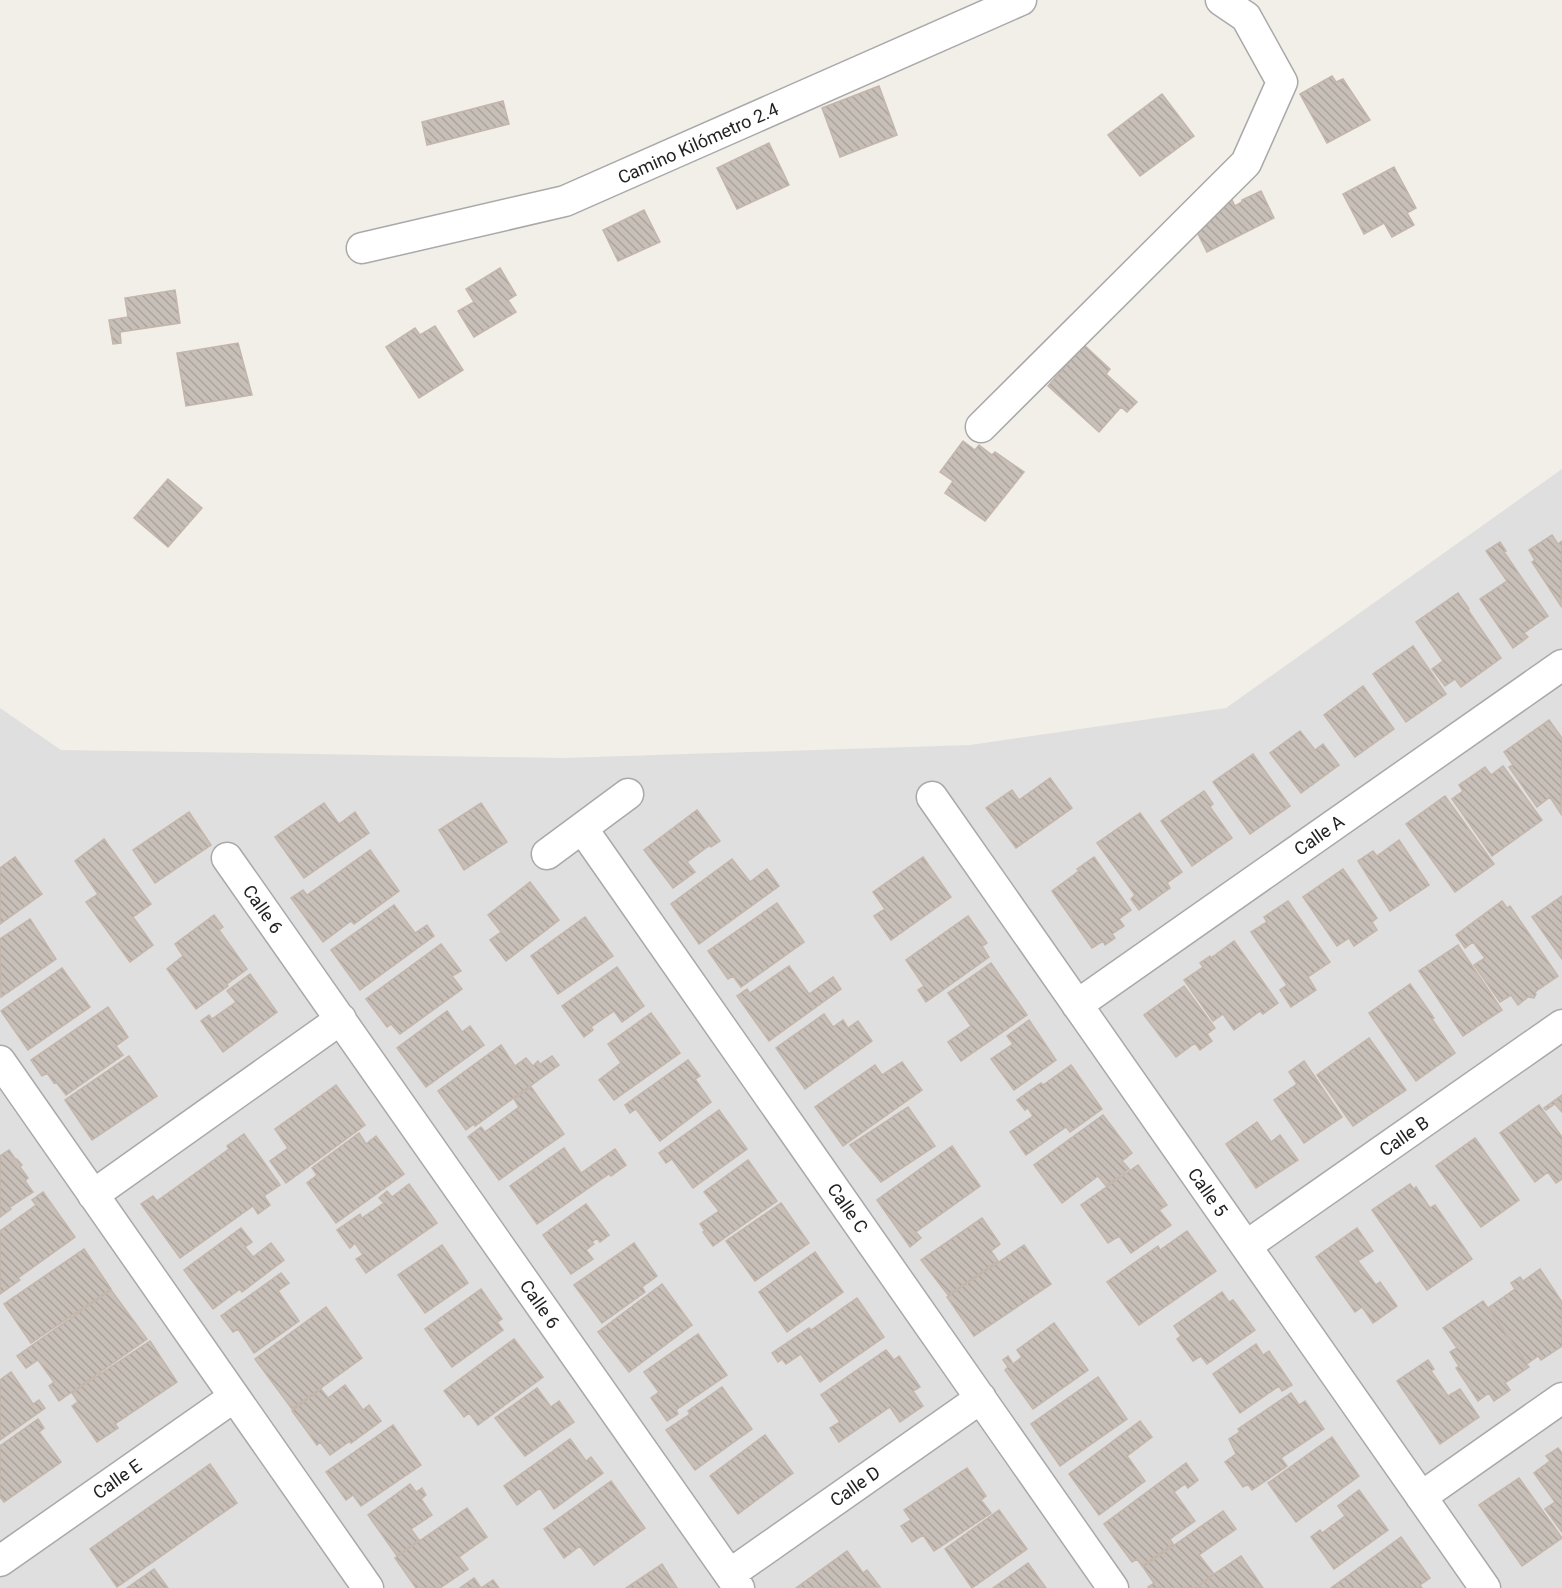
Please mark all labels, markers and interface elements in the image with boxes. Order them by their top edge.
street label: Camino Kilómetro 2.4 [614,98,782,188]
street label: Calle A [1290,810,1348,860]
street label: Calle 6 [239,881,287,937]
street label: Calle B [1375,1111,1433,1161]
street label: Calle 5 [1184,1164,1232,1220]
street label: Calle C [823,1179,873,1237]
street label: Calle 6 [516,1276,564,1332]
street label: Calle E [89,1455,145,1503]
street label: Calle D [826,1461,884,1511]

